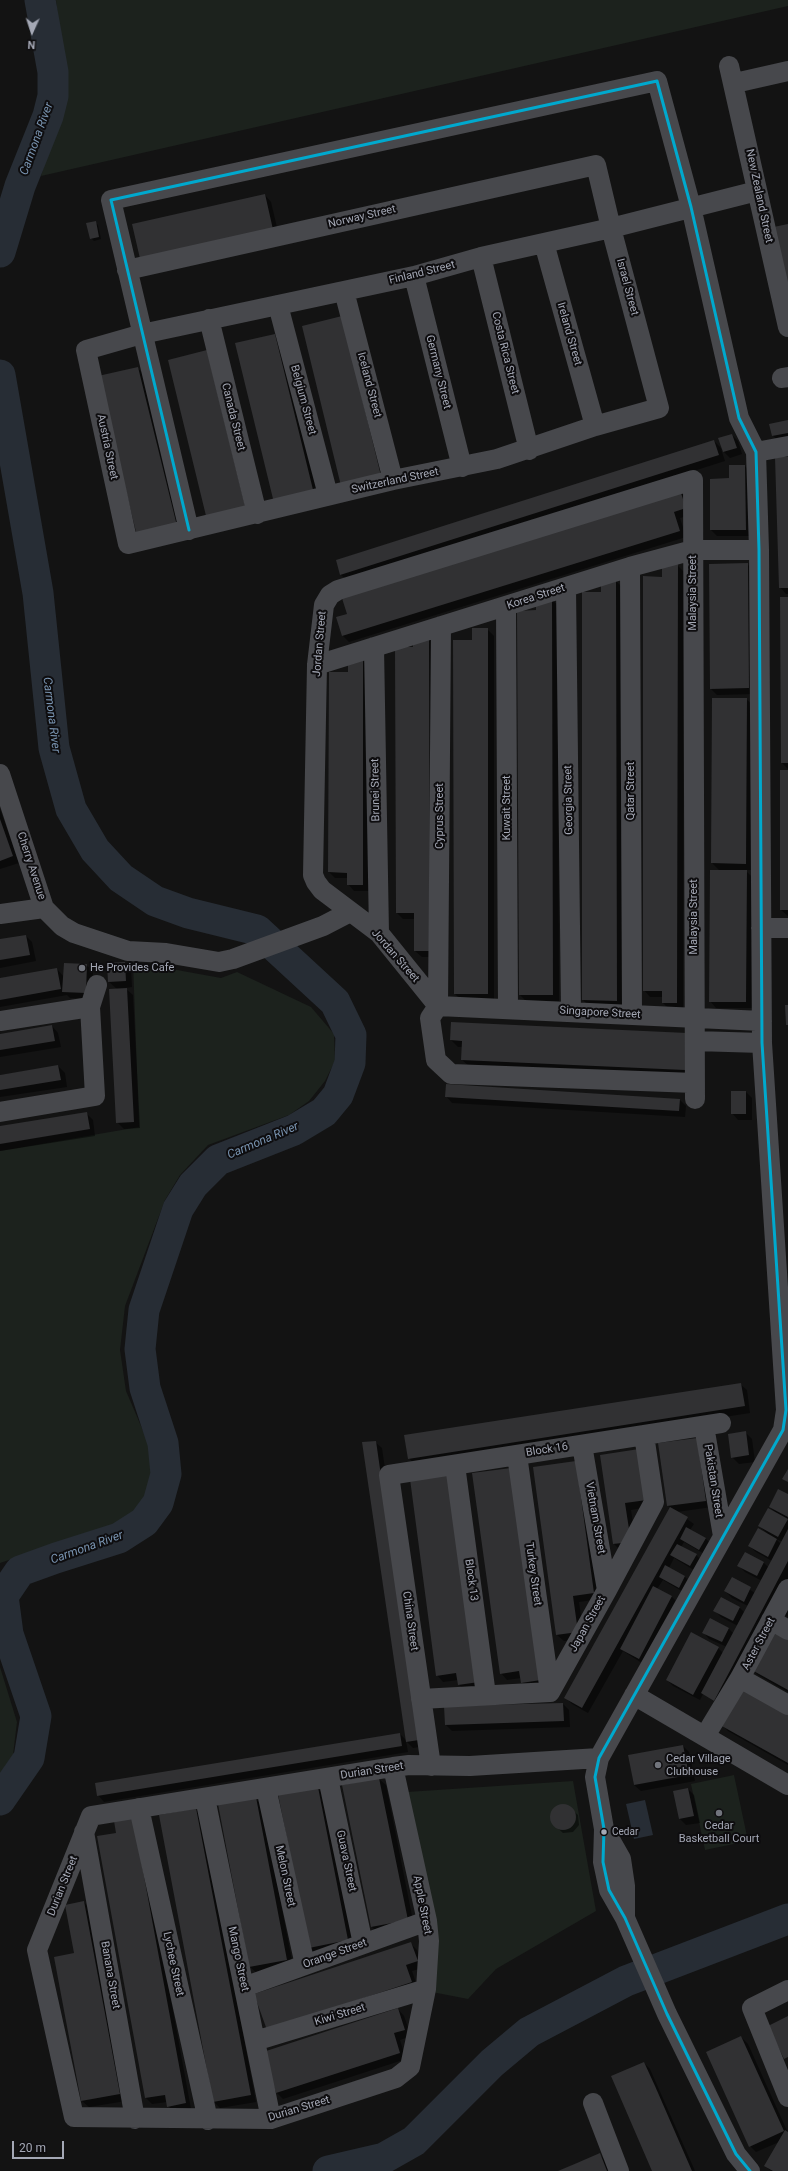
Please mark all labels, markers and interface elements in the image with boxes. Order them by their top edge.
north arrow [12,12,52,52]
text: N [27,38,36,51]
water label: Carmona River [17,101,57,177]
street label: New Zealand Street [743,148,775,244]
street label: Norway Street [327,203,397,231]
street label: Israel Street [613,257,641,317]
street label: Finland Street [388,258,456,288]
street label: Ireland Street [554,301,584,367]
street label: Costa Rica Street [488,310,522,396]
street label: Germany Street [422,334,454,410]
street label: Iceland Street [354,351,384,419]
street label: Belgium Street [287,364,319,436]
street label: Canada Street [218,382,248,452]
street label: Austria Street [94,413,120,481]
street label: Switzerland Street [350,465,440,497]
street label: Malaysia Street [686,555,700,631]
street label: Korea Street [505,581,567,613]
street label: Jordan Street [311,611,329,677]
water label: Carmona River [39,676,63,754]
street label: Brunei Street [369,758,383,822]
street label: Qatar Street [624,762,638,820]
street label: Georgia Street [562,765,576,835]
street label: Kuwait Street [500,775,514,841]
street label: Cyprus Street [433,783,447,849]
street label: Cherry Avenue [14,830,48,902]
street label: Malaysia Street [687,879,701,955]
street label: Jordan Street [368,927,422,985]
place label: He Provides Cafe [90,961,174,975]
marker: He Provides Cafe [77,963,87,973]
street label: Singapore Street [559,1004,641,1022]
water label: Carmona River [225,1120,301,1162]
street label: Block 16 [525,1440,569,1460]
street label: Pakistan Street [701,1443,725,1519]
street label: Vietnam Street [582,1481,608,1555]
water label: Carmona River [49,1528,125,1568]
street label: Turkey Street [522,1541,544,1607]
street label: Block 13 [462,1558,480,1602]
street label: China Street [399,1591,421,1651]
street label: Japan Street [567,1594,609,1654]
street label: Aster Street [740,1615,778,1673]
place label: Cedar Village Clubhouse [666,1752,731,1778]
street label: Durian Street [340,1760,404,1782]
marker: Cedar Village Clubhouse [653,1760,663,1770]
marker: Cedar Basketball Court [714,1808,724,1818]
place label: Cedar Basketball Court [679,1819,759,1845]
place label: Cedar [612,1826,638,1838]
marker: Cedar [599,1827,609,1837]
street label: Guava Street [333,1829,359,1893]
street label: Melon Street [272,1844,298,1908]
street label: Durian Street [45,1854,81,1918]
street label: Apple Street [410,1874,434,1936]
street label: Mango Street [225,1925,251,1993]
street label: Lychee Street [160,1931,186,1997]
street label: Orange Street [301,1936,369,1972]
street label: Banana Street [98,1940,122,2010]
street label: Kiwi Street [313,2001,367,2029]
street label: Durian Street [267,2093,331,2125]
scale bar [14,2133,66,2159]
text: 20 m [19,2141,46,2155]

